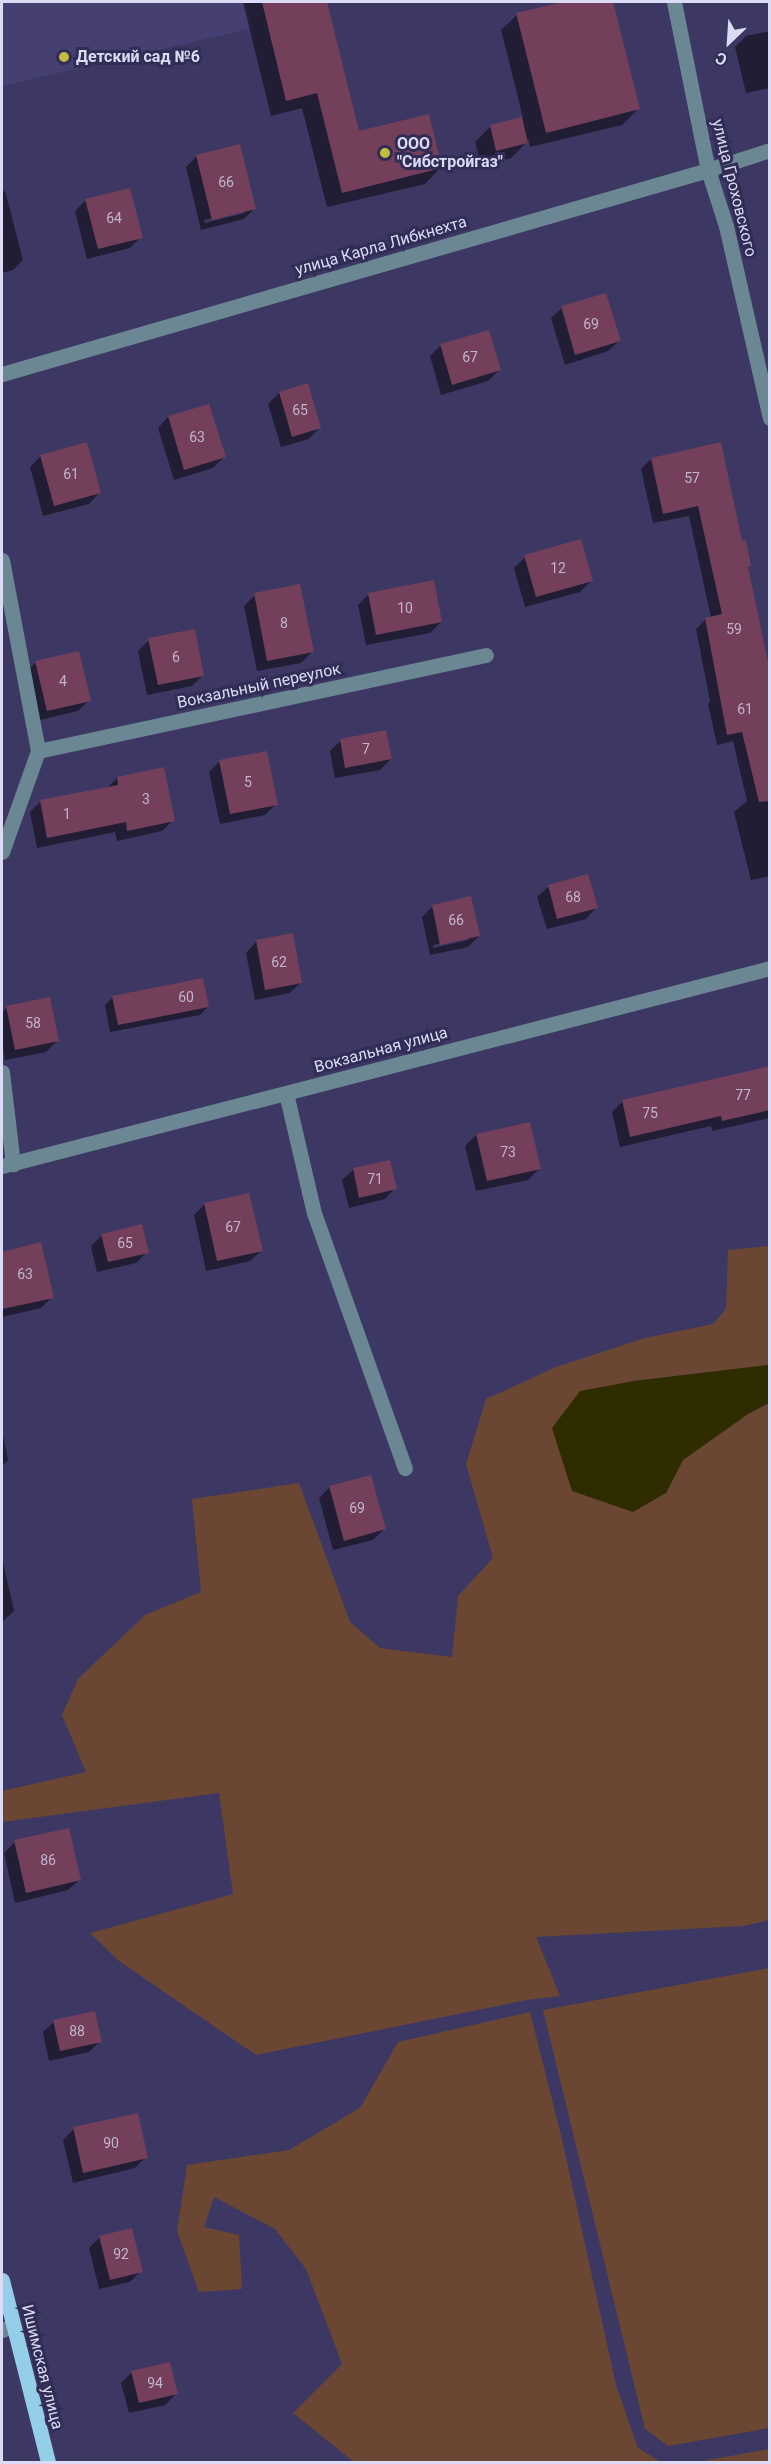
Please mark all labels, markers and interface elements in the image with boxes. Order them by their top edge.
north arrow [699,12,759,72]
place label: Детский сад №6 [76,47,200,67]
text: С [712,48,730,70]
marker: Детский сад №6 [57,50,71,64]
street label: улица Гроховского [708,117,760,259]
place label: ООО "Сибстройгаз" [397,134,503,172]
marker: ООО "Сибстройгаз" [378,146,392,160]
house number: 66 [218,174,234,190]
house number: 64 [106,210,122,226]
street label: улица Карла Либкнехта [293,212,469,280]
house number: 69 [583,316,599,332]
house number: 67 [462,349,478,365]
house number: 65 [292,402,308,418]
house number: 63 [189,429,205,445]
house number: 61 [63,466,79,482]
house number: 57 [684,470,700,486]
house number: 12 [550,560,566,576]
house number: 10 [397,600,413,616]
house number: 8 [280,615,288,631]
house number: 59 [726,621,742,637]
house number: 6 [172,649,180,665]
street label: Вокзальный переулок [175,659,343,713]
house number: 4 [59,673,67,689]
house number: 61 [737,701,753,717]
house number: 7 [362,741,370,757]
house number: 5 [244,774,252,790]
house number: 3 [142,791,150,807]
house number: 1 [63,806,71,822]
house number: 68 [565,889,581,905]
house number: 66 [448,912,464,928]
house number: 62 [271,954,287,970]
house number: 60 [178,989,194,1005]
house number: 58 [25,1015,41,1031]
street label: Вокзальная улица [312,1023,450,1077]
house number: 77 [735,1087,751,1103]
house number: 75 [642,1105,658,1121]
house number: 73 [500,1144,516,1160]
house number: 71 [367,1171,383,1187]
house number: 67 [225,1219,241,1235]
house number: 65 [117,1235,133,1251]
house number: 63 [17,1266,33,1282]
house number: 69 [349,1500,365,1516]
house number: 86 [40,1852,56,1868]
house number: 88 [69,2023,85,2039]
house number: 90 [103,2135,119,2151]
house number: 92 [113,2246,129,2262]
street label: Ишимская улица [17,2303,67,2431]
house number: 94 [147,2375,163,2391]

